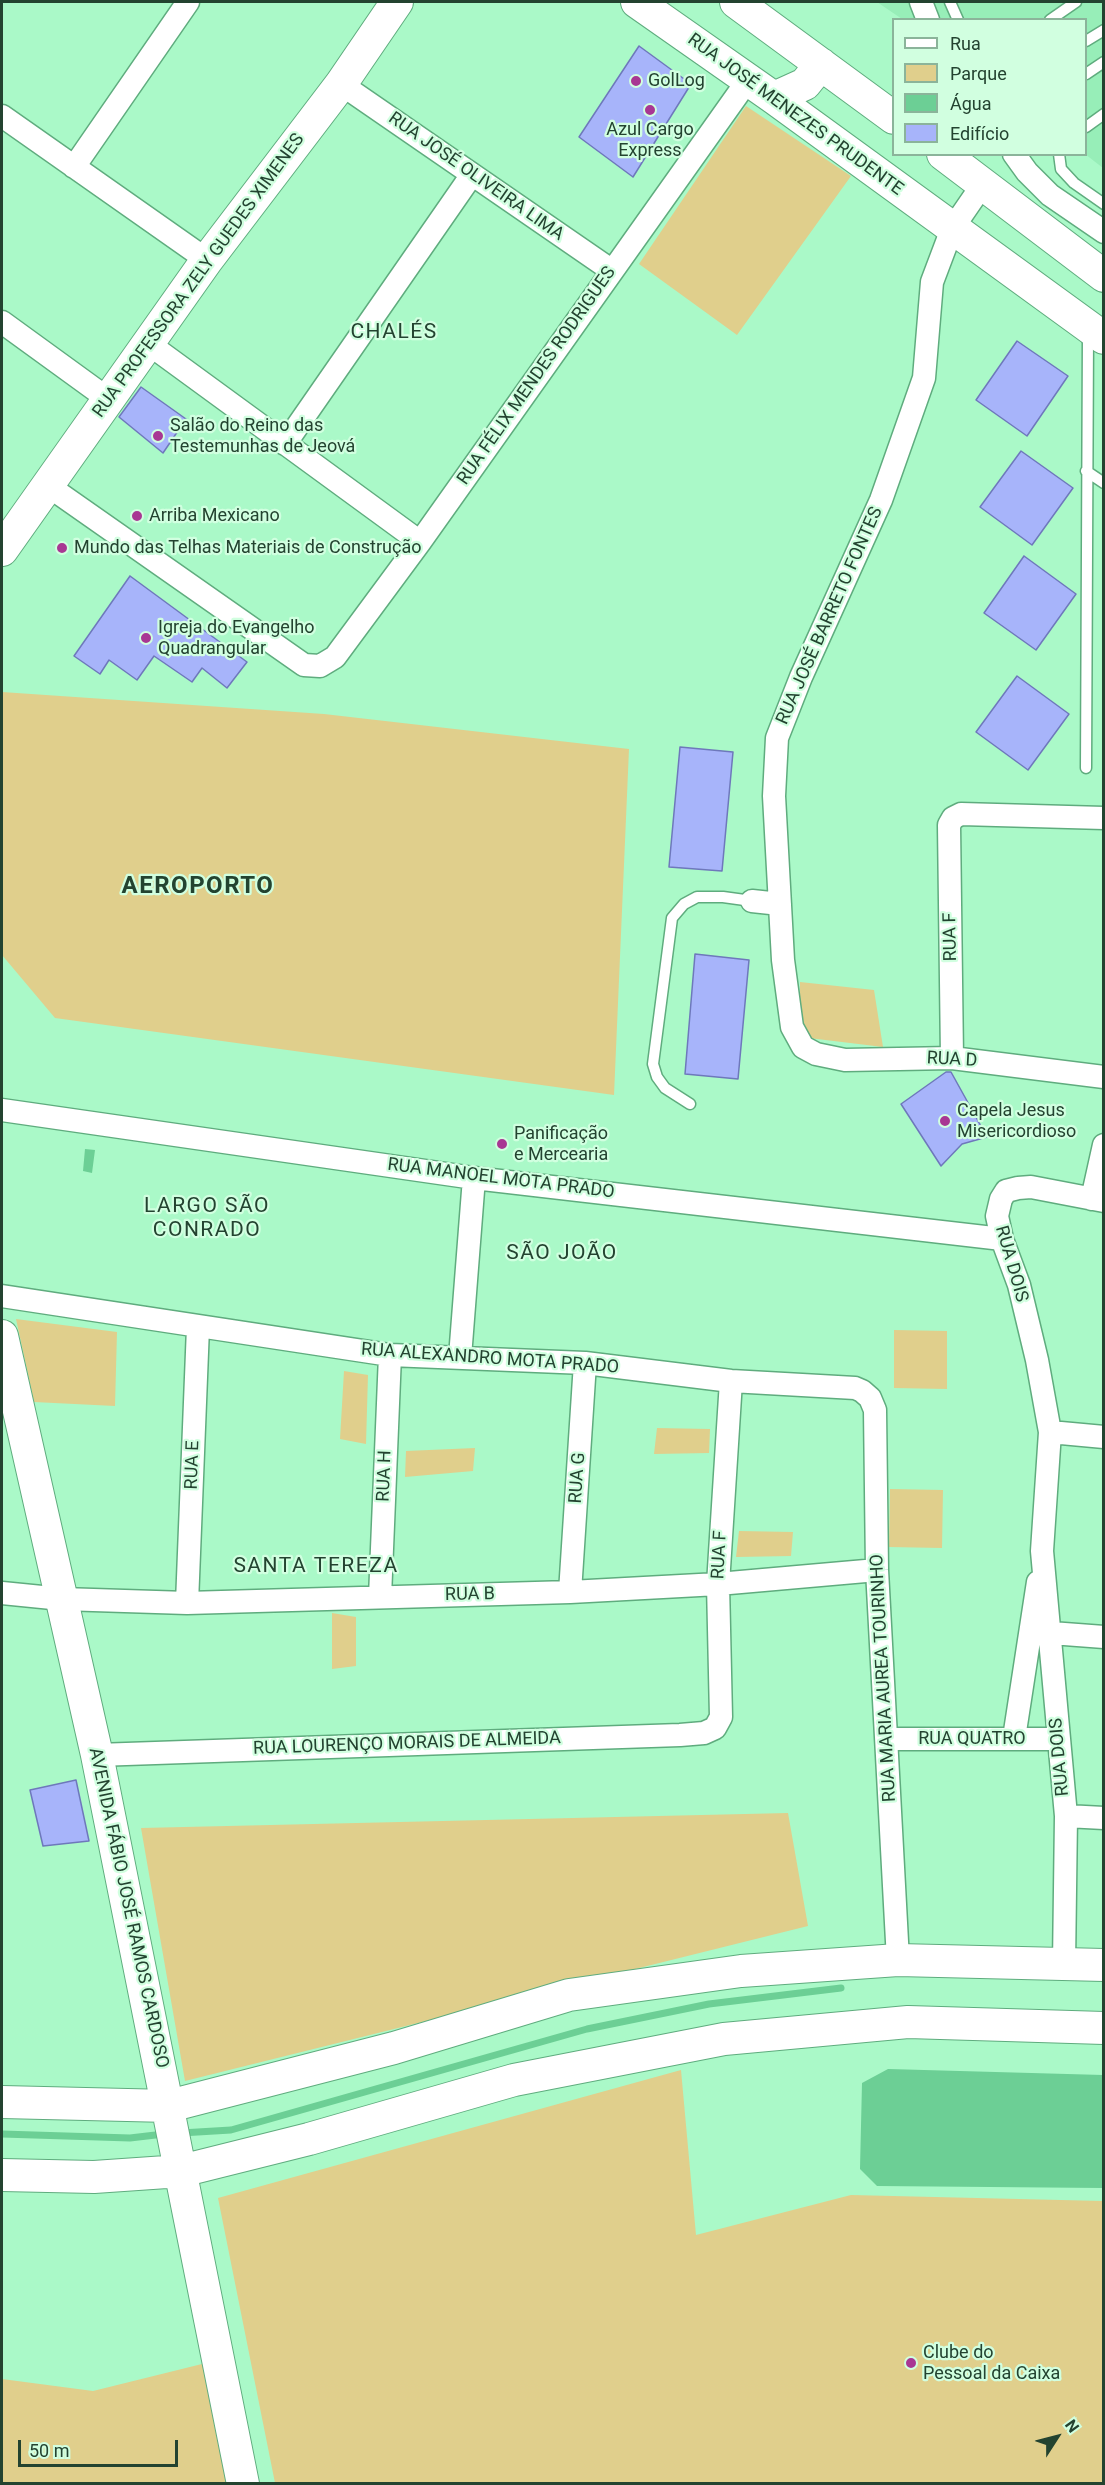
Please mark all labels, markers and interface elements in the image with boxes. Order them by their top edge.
legend [892,18,1087,156]
street label: RUA JOSÉ MENEZES PRUDENTE [683,29,907,201]
text: Rua [950,33,981,54]
text: Parque [950,63,1007,84]
place label: GolLog [648,70,705,92]
marker: GolLog [629,74,643,88]
text: Água [950,93,992,114]
marker: Azul Cargo Express [643,103,657,117]
street label: RUA JOSÉ OLIVEIRA LIMA [384,108,568,246]
place label: Azul Cargo Express [606,119,694,162]
text: Edifício [950,123,1009,144]
street label: RUA PROFESSORA ZELY GUEDES XIMENES [89,130,309,422]
street label: RUA FÉLIX MENDES RODRIGUES [453,263,621,489]
district label: CHALÉS [350,320,438,346]
place label: Salão do Reino das Testemunhas de Jeová [170,415,355,458]
marker: Salão do Reino das Testemunhas de Jeová [151,429,165,443]
street label: RUA JOSÉ BARRETO FONTES [772,504,888,728]
place label: Arriba Mexicano [149,505,280,527]
marker: Arriba Mexicano [130,509,144,523]
place label: Mundo das Telhas Materiais de Construção [74,537,422,559]
marker: Mundo das Telhas Materiais de Construção [55,541,69,555]
place label: Igreja do Evangelho Quadrangular [158,617,314,660]
marker: Igreja do Evangelho Quadrangular [139,631,153,645]
district label: AEROPORTO [122,873,274,901]
street label: RUA F [940,912,962,962]
street label: RUA D [926,1048,978,1072]
place label: Capela Jesus Misericordioso [957,1100,1076,1142]
marker: Capela Jesus Misericordioso [938,1114,952,1128]
place label: Panificação e Mercearia [514,1123,608,1166]
marker: Panificação e Mercearia [495,1137,509,1151]
street label: RUA MANOEL MOTA PRADO [386,1154,616,1204]
district label: LARGO SÃO CONRADO [144,1194,270,1244]
street label: RUA DOIS [990,1223,1032,1305]
district label: SÃO JOÃO [506,1241,618,1267]
street label: RUA ALEXANDRO MOTA PRADO [360,1339,620,1379]
street label: RUA E [181,1440,205,1490]
street label: RUA H [373,1450,397,1502]
street label: RUA G [565,1452,591,1504]
street label: RUA F [708,1530,732,1580]
district label: SANTA TEREZA [233,1554,399,1580]
street label: RUA MARIA AUREA TOURINHO [867,1554,901,1802]
street label: RUA B [445,1584,495,1606]
street label: RUA DOIS [1046,1717,1074,1797]
street label: RUA LOURENÇO MORAIS DE ALMEIDA [253,1728,561,1760]
street label: RUA QUATRO [918,1728,1026,1750]
street label: AVENIDA FÁBIO JOSÉ RAMOS CARDOSO [83,1746,173,2070]
place label: Clube do Pessoal da Caixa [923,2342,1060,2384]
marker: Clube do Pessoal da Caixa [904,2356,918,2370]
north arrow [1027,2407,1087,2467]
text: N [1061,2416,1083,2436]
scale bar [21,2428,182,2466]
text: 50 m [29,2440,69,2461]

